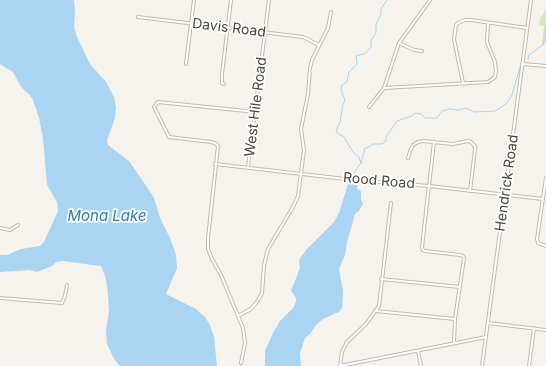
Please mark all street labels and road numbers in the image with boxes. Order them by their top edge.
street label: Davis Road [191,15,267,41]
street label: West Hile Road [242,56,270,158]
street label: Hendrick Road [492,133,522,233]
street label: Rood Road [342,169,416,193]

